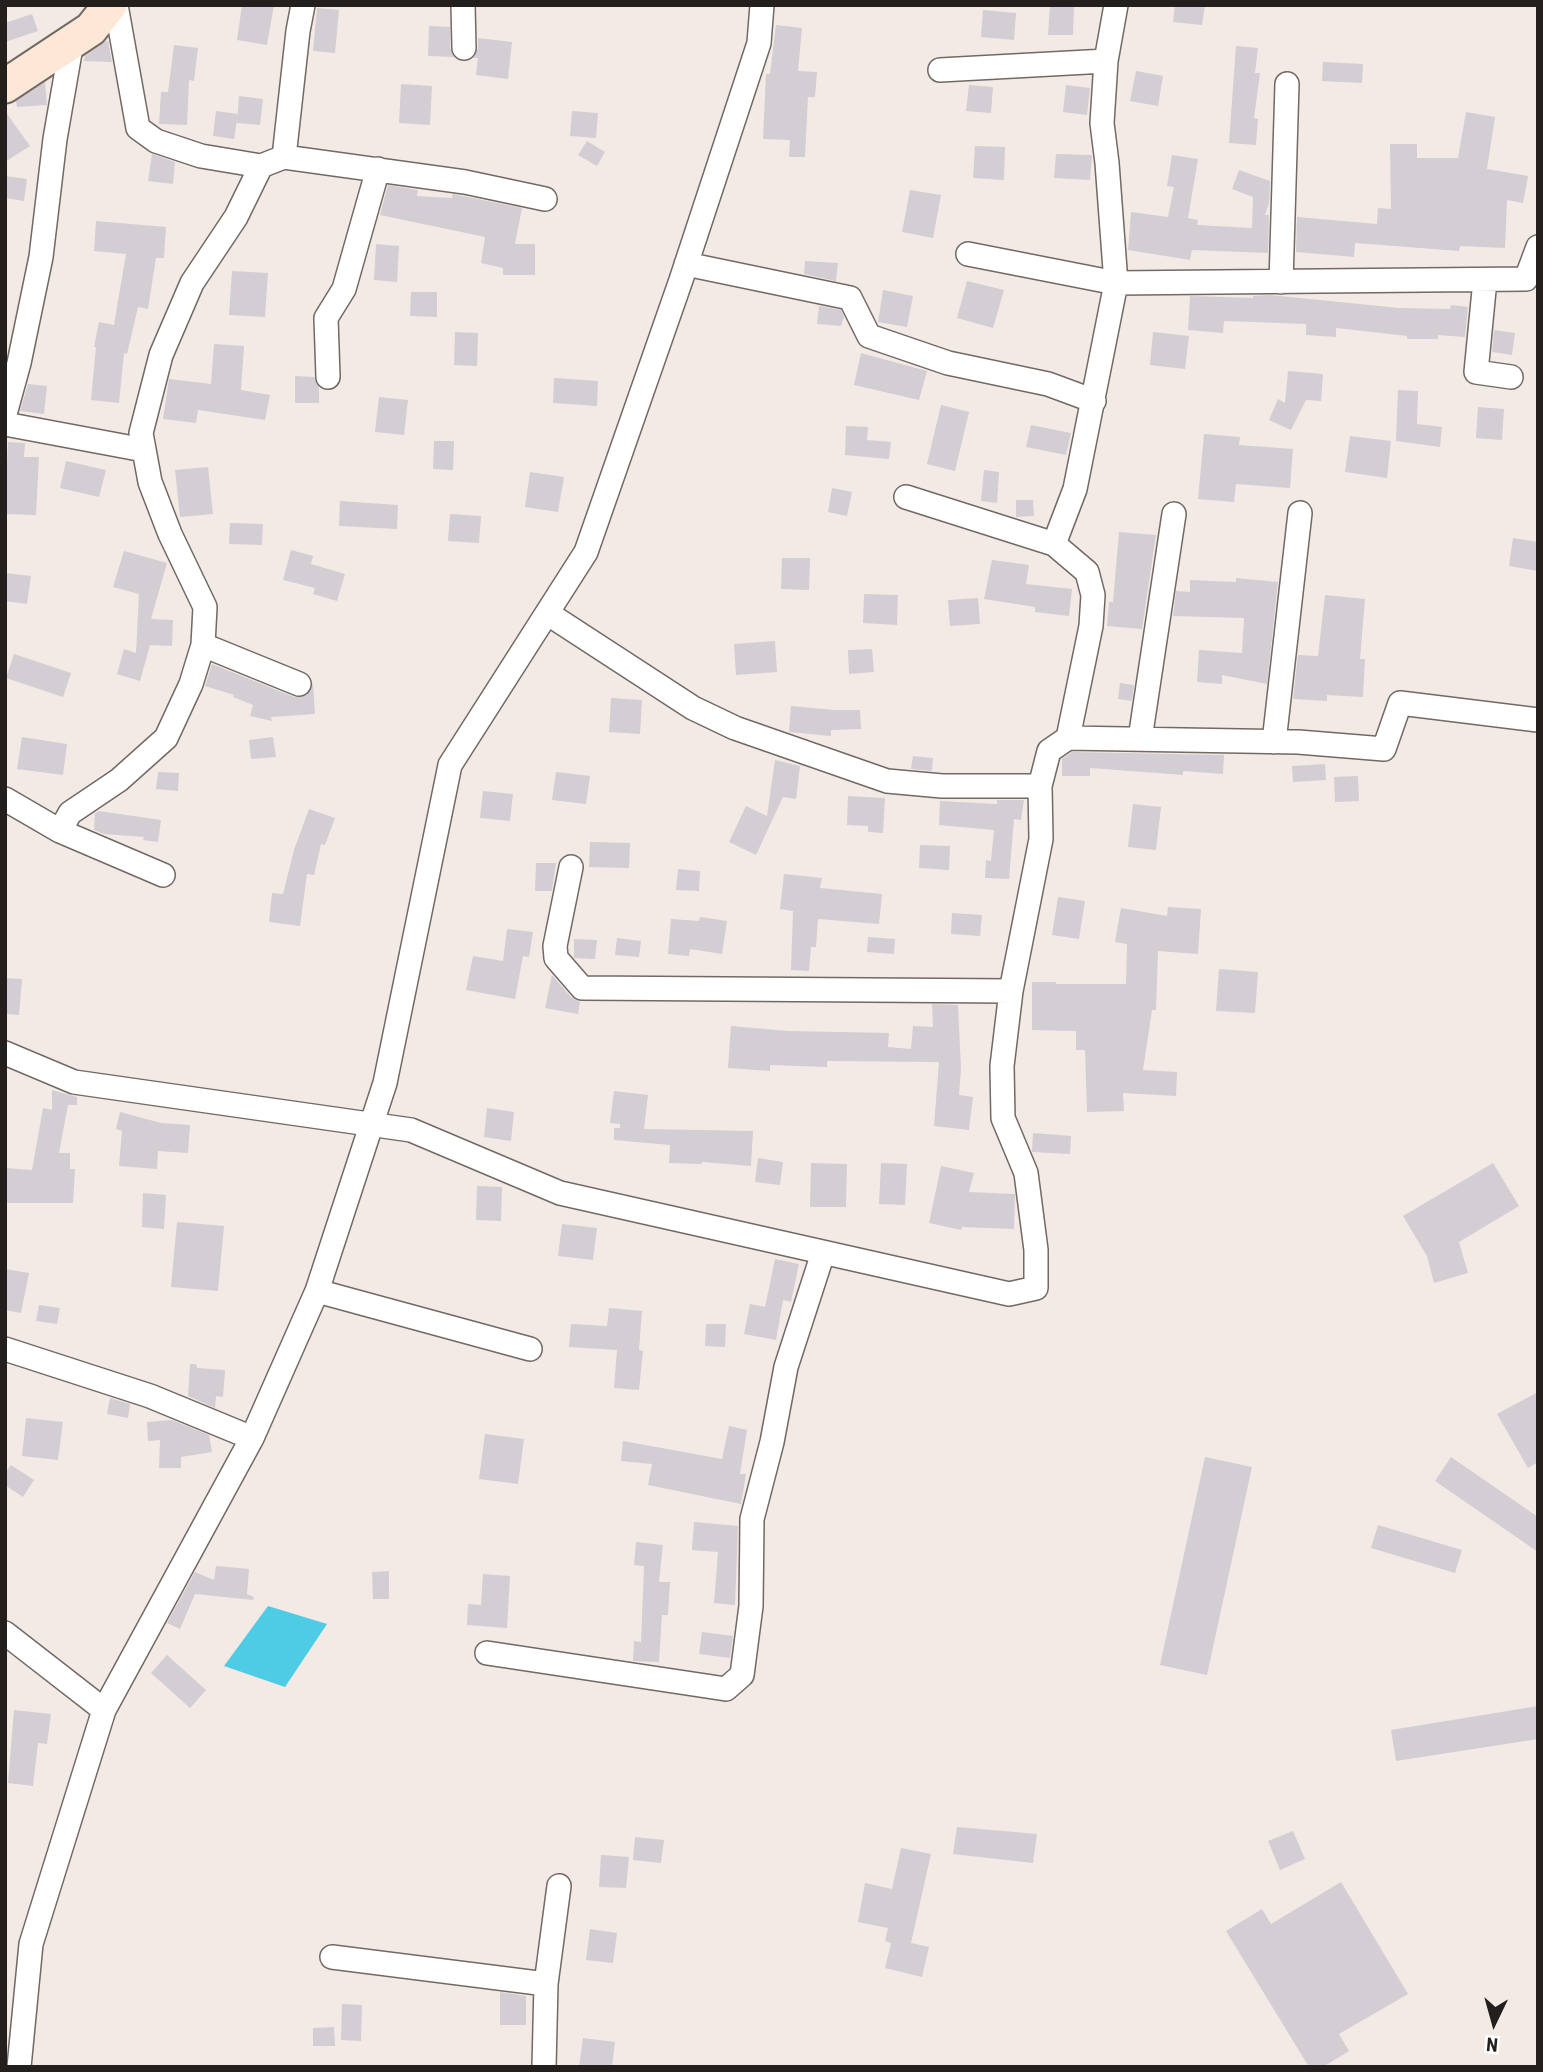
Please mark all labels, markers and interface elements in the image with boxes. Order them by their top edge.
north arrow [1459,1988,1529,2058]
text: N [1485,2032,1499,2056]

